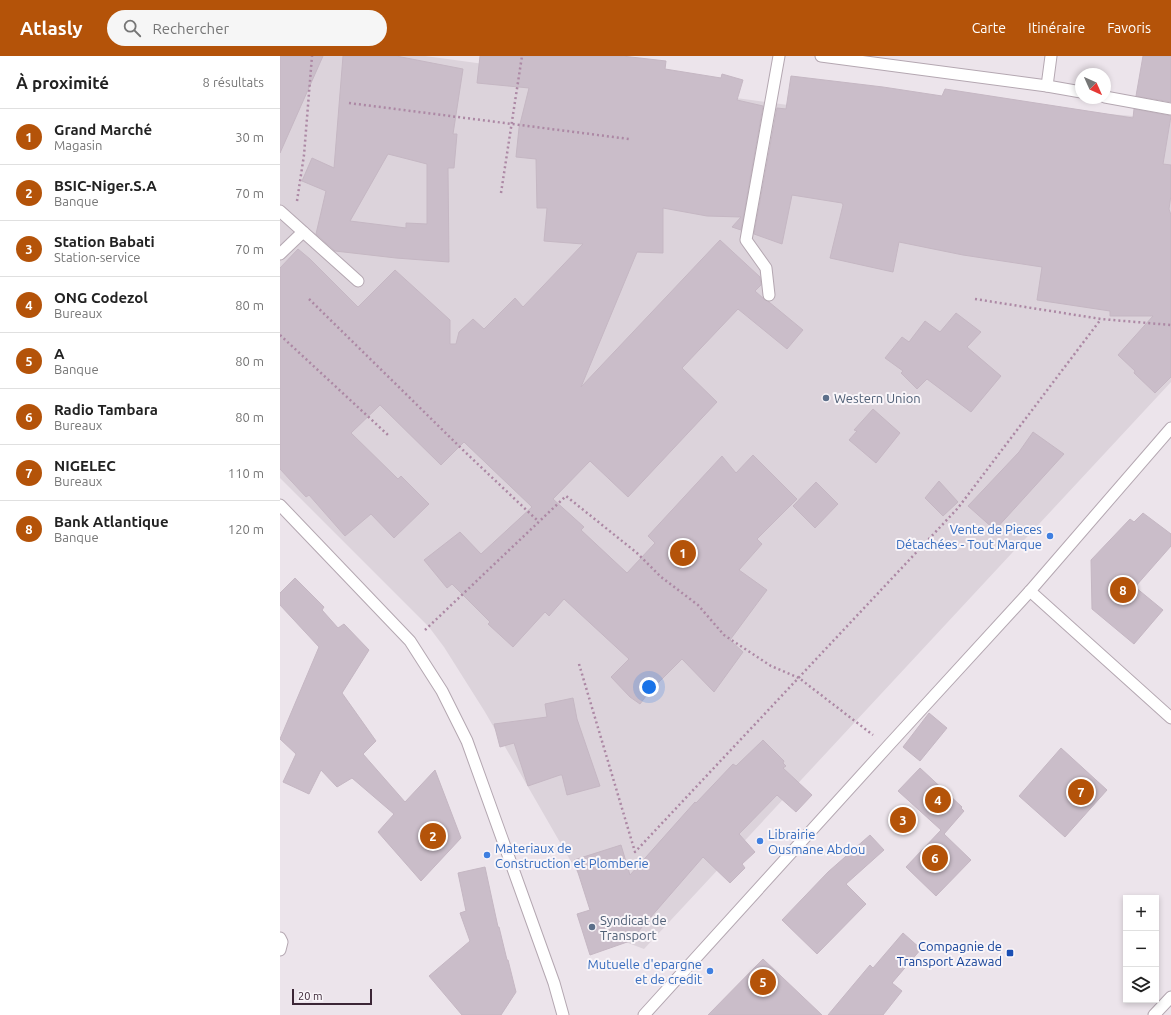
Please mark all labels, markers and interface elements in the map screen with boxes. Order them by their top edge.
search box [107,10,387,46]
text: Atlasly [20,17,83,39]
icon: search [121,17,143,39]
text: Rechercher [153,20,229,37]
text: Carte [972,20,1006,36]
text: Itinéraire [1028,20,1085,36]
text: Favoris [1107,20,1151,36]
north arrow [1075,68,1111,104]
text: À proximité [16,73,109,92]
text: 8 résultats [203,75,264,89]
text: Grand Marché [54,121,152,138]
text: 1 [25,130,33,144]
text: 30 m [235,130,264,144]
text: Magasin [54,138,102,152]
text: BSIC-Niger.S.A [54,177,157,194]
text: 2 [25,186,33,200]
text: 70 m [235,186,264,200]
text: Banque [54,194,99,208]
text: Station Babati [54,233,155,250]
text: 3 [25,242,33,256]
text: 70 m [235,242,264,256]
text: Station-service [54,250,140,264]
text: ONG Codezol [54,289,148,306]
text: 4 [25,298,33,312]
text: 80 m [235,298,264,312]
text: Bureaux [54,306,102,320]
text: A [54,345,65,362]
text: 5 [25,354,33,368]
text: 80 m [235,354,264,368]
text: Banque [54,362,99,376]
place label: Western Union [834,391,921,405]
marker: Western Union [821,393,831,403]
text: Radio Tambara [54,401,158,418]
text: 6 [25,410,33,424]
text: 80 m [235,410,264,424]
text: Bureaux [54,418,102,432]
text: NIGELEC [54,457,116,474]
text: 7 [25,466,33,480]
text: 110 m [228,466,264,480]
text: Bureaux [54,474,102,488]
text: Bank Atlantique [54,513,169,530]
text: 8 [25,522,33,536]
text: 120 m [228,522,264,536]
place label: Vente de Pieces Détachées - Tout Marque [896,522,1042,551]
text: Banque [54,530,99,544]
marker: Vente de Pieces Détachées - Tout Marque [1045,531,1055,541]
pin: 1 [670,538,696,568]
pin: 8 [1110,575,1136,605]
your location [639,677,659,697]
pin: 7 [1068,777,1094,807]
pin: 4 [925,785,951,815]
pin: 3 [890,805,916,835]
pin: 2 [420,821,446,851]
place label: Librairie Ousmane Abdou [768,827,865,856]
marker: Librairie Ousmane Abdou [755,836,765,846]
place label: Materiaux de Construction et Plomberie [495,841,649,870]
pin: 6 [922,843,948,873]
marker: Materiaux de Construction et Plomberie [482,850,492,860]
map controls [1123,895,1159,1003]
button: + [1123,895,1159,931]
place label: Syndicat de Transport [600,913,667,942]
marker: Syndicat de Transport [587,922,597,932]
button: − [1123,931,1159,967]
place label: Compagnie de Transport Azawad [897,939,1002,968]
marker: Compagnie de Transport Azawad [1005,948,1015,958]
place label: Mutuelle d'epargne et de credit [587,957,702,986]
marker: Mutuelle d'epargne et de credit [705,966,715,976]
pin: 5 [750,967,776,997]
button: layers [1123,967,1159,1003]
scale bar [292,987,372,1006]
text: 20 m [298,990,322,1002]

